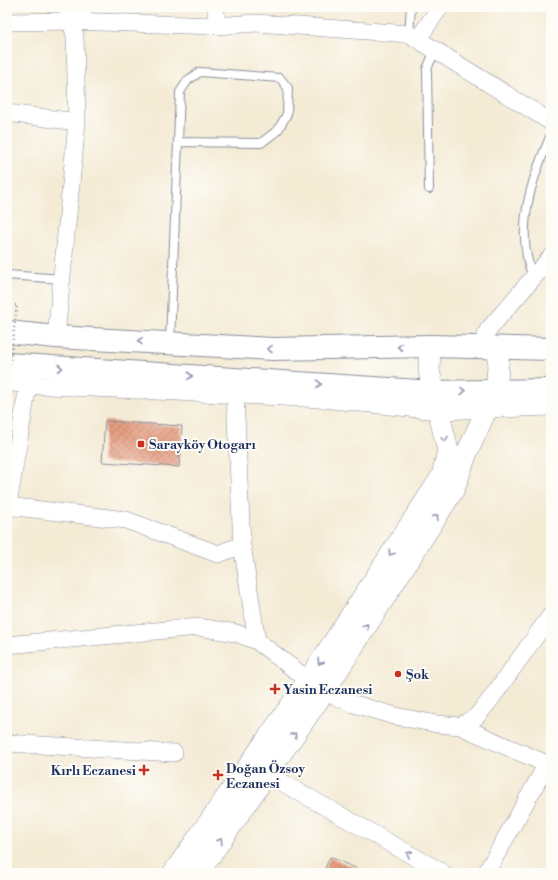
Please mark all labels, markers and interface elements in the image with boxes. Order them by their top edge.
one-way arrow [137,337,143,346]
one-way arrow [397,342,403,351]
one-way arrow [267,344,273,353]
one-way arrow [57,363,63,372]
one-way arrow [187,372,193,380]
one-way arrow [316,380,322,389]
one-way arrow [460,387,466,395]
one-way arrow [441,436,449,442]
place label: Sarayköy Otogarı [149,437,256,453]
marker: Sarayköy Otogarı [136,439,146,449]
one-way arrow [432,514,439,521]
one-way arrow [388,549,396,556]
one-way arrow [362,623,369,630]
one-way arrow [318,658,325,665]
place label: Şok [406,667,430,683]
marker: Şok [393,669,403,679]
place label: Yasin Eczanesi [283,682,373,698]
marker: Yasin Eczanesi [270,684,280,694]
one-way arrow [289,732,296,739]
place label: Doğan Özsoy Eczanesi [226,760,305,792]
place label: Kırlı Eczanesi [51,763,136,779]
marker: Kırlı Eczanesi [139,765,149,775]
marker: Doğan Özsoy Eczanesi [213,770,223,780]
one-way arrow [215,838,223,845]
one-way arrow [406,851,413,858]

